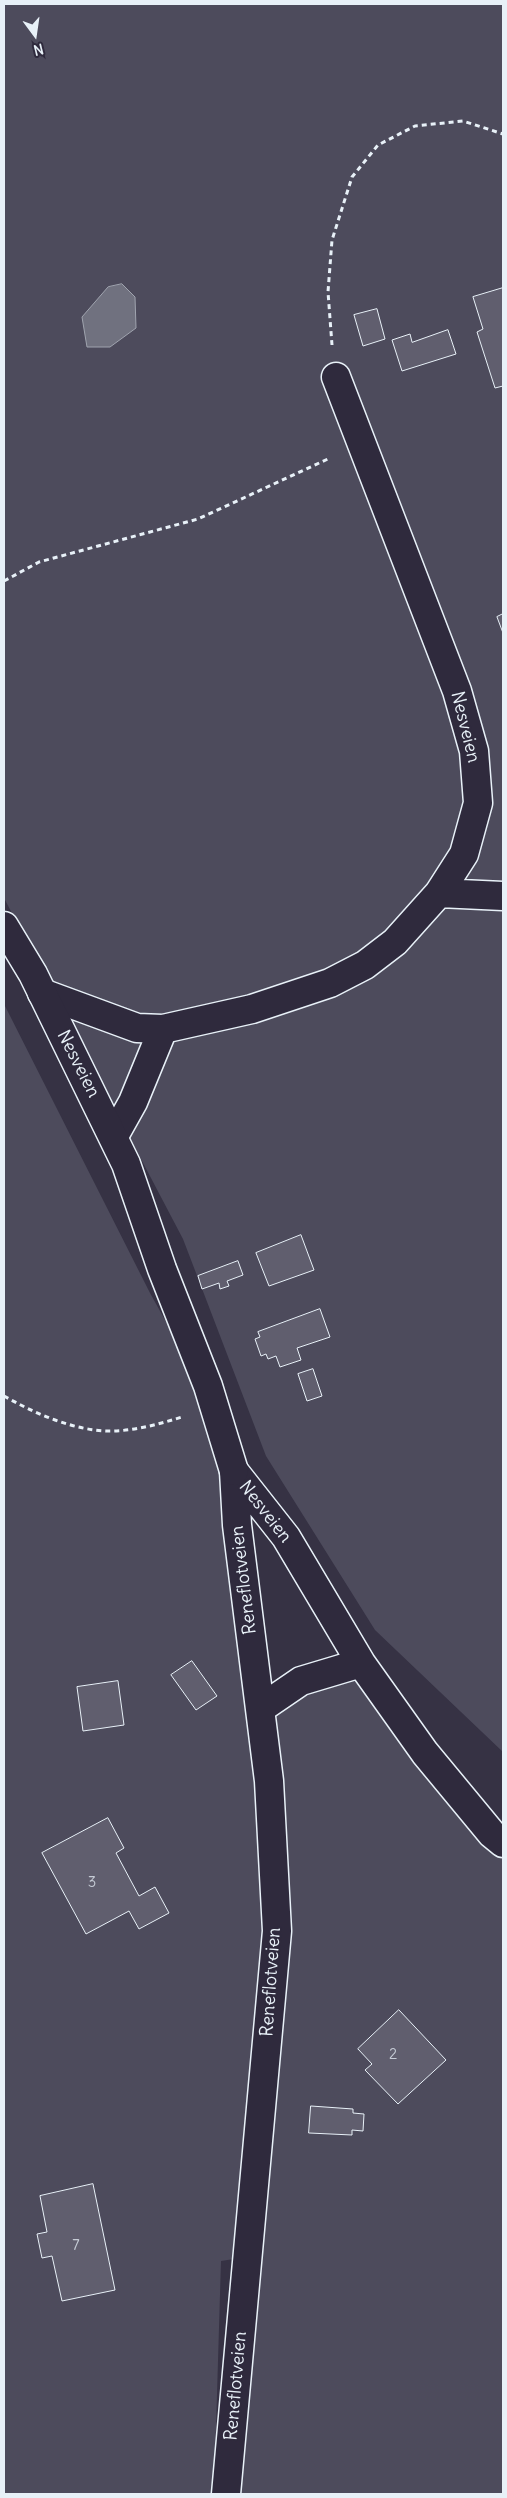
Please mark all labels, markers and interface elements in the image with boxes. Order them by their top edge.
north arrow [10,10,60,60]
text: N [32,40,46,59]
street label: Nesveien [446,689,484,765]
street label: Nesveien [52,1027,104,1101]
street label: Nesveien [234,1477,296,1547]
street label: Reneflotveien [227,1524,261,1636]
house number: 3 [88,1874,96,1892]
street label: Reneflotveien [256,1927,286,2037]
house number: 2 [389,2046,397,2064]
house number: 7 [72,2237,80,2255]
street label: Reneflotveien [220,2331,252,2441]

